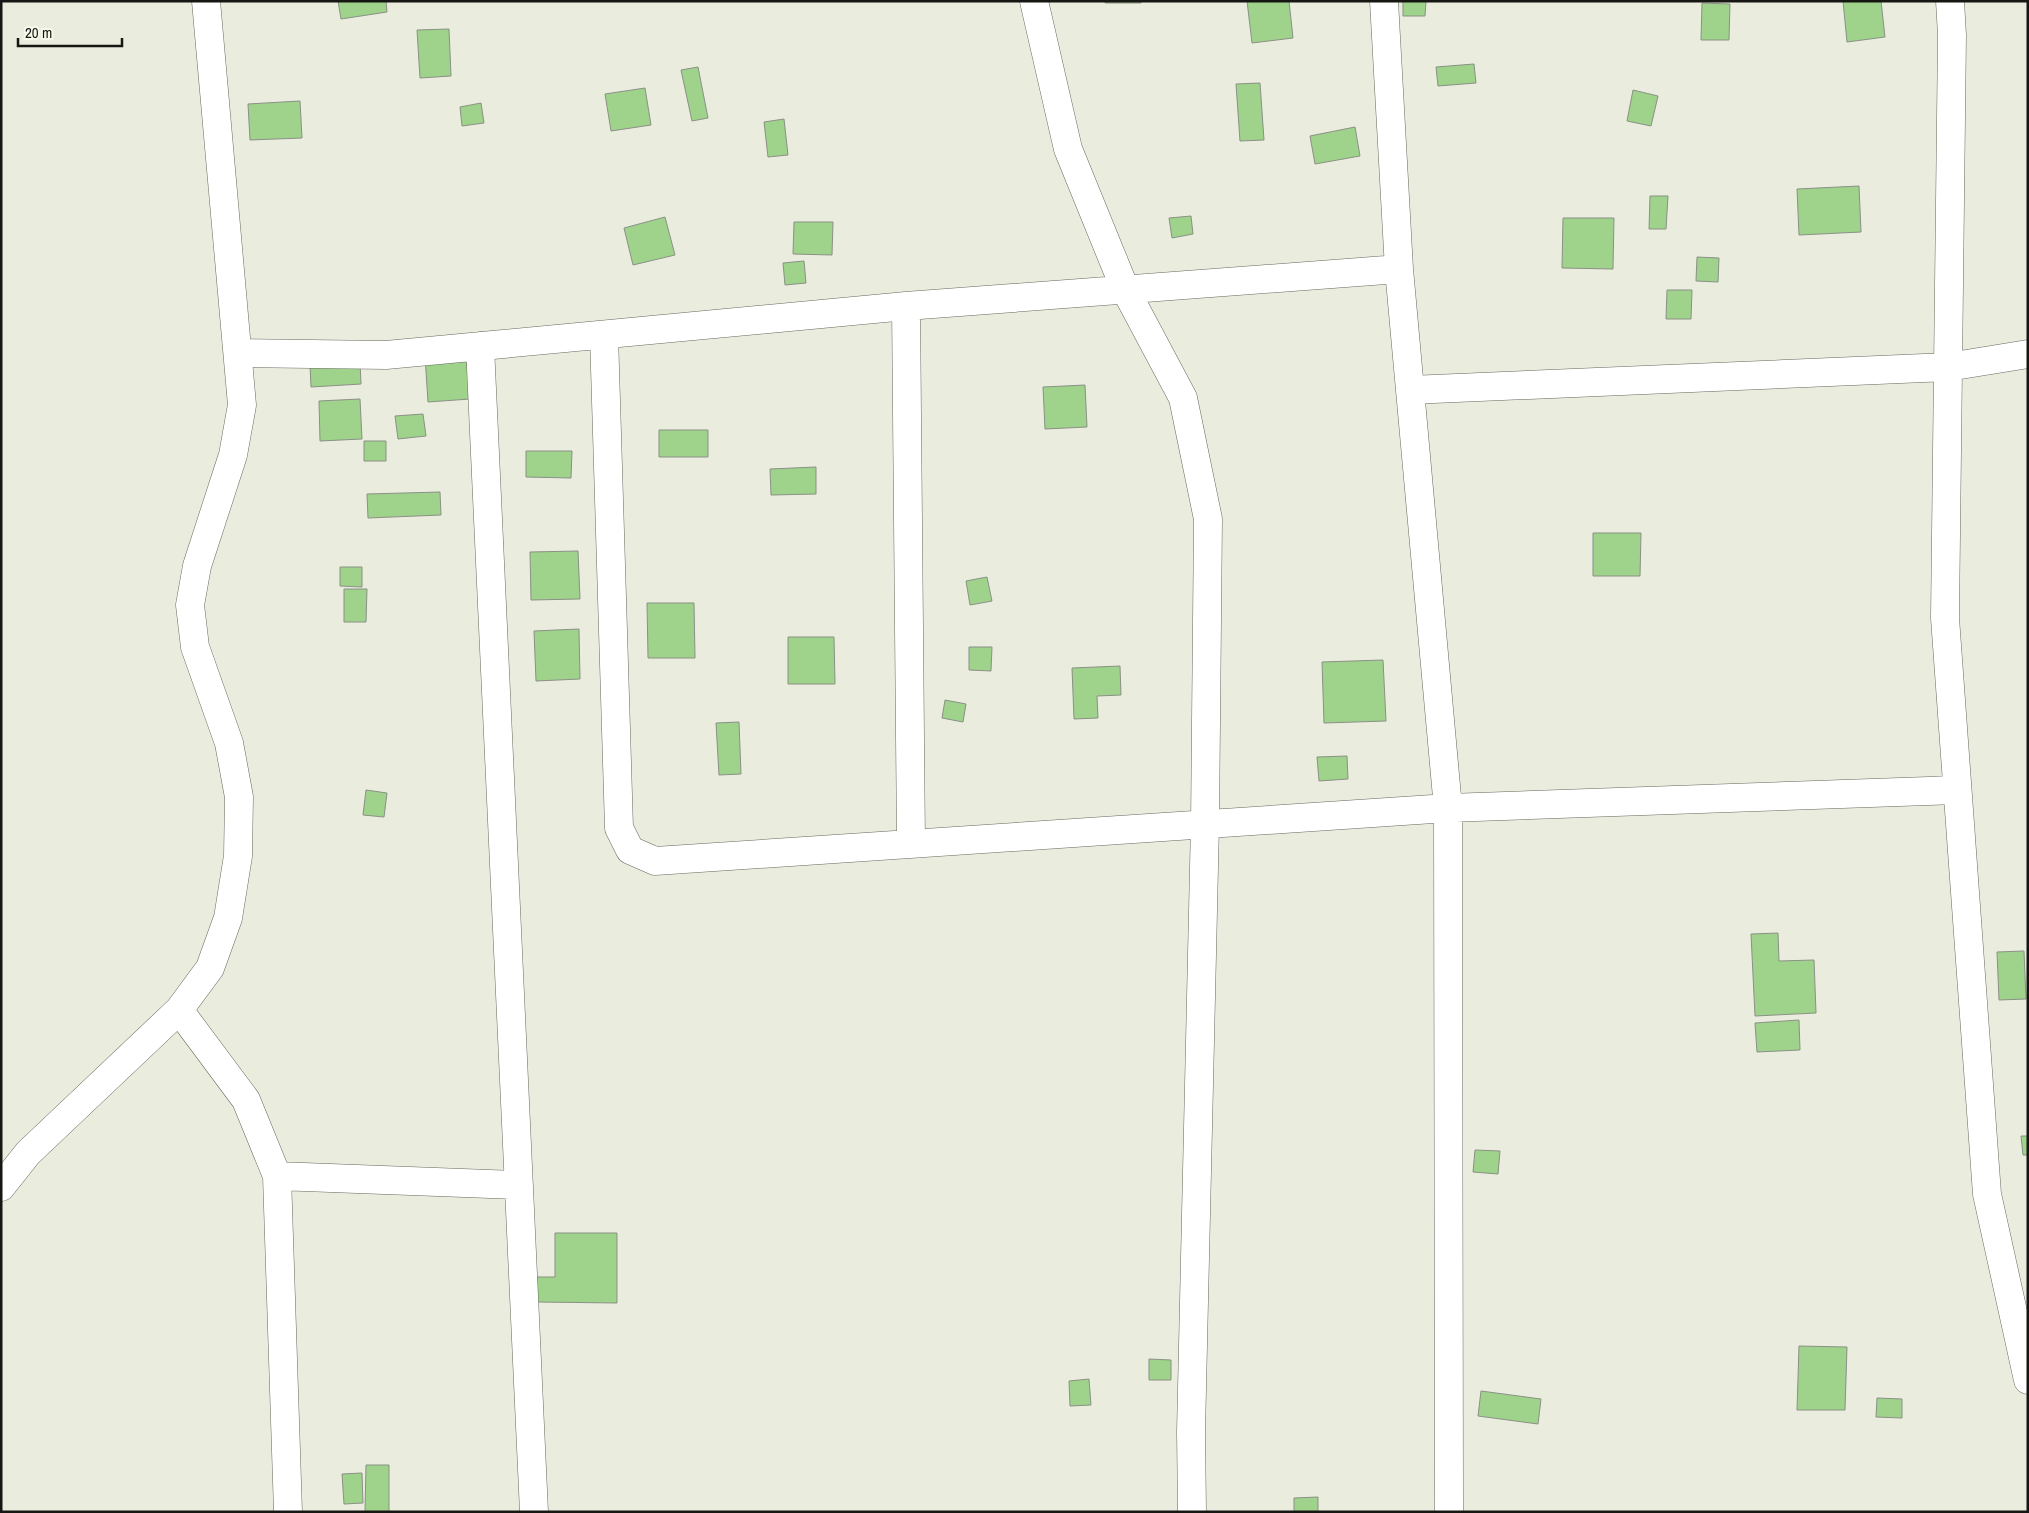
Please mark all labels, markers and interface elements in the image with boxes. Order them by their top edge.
scale bar [18,15,121,47]
text: 20 m [25,22,52,43]

